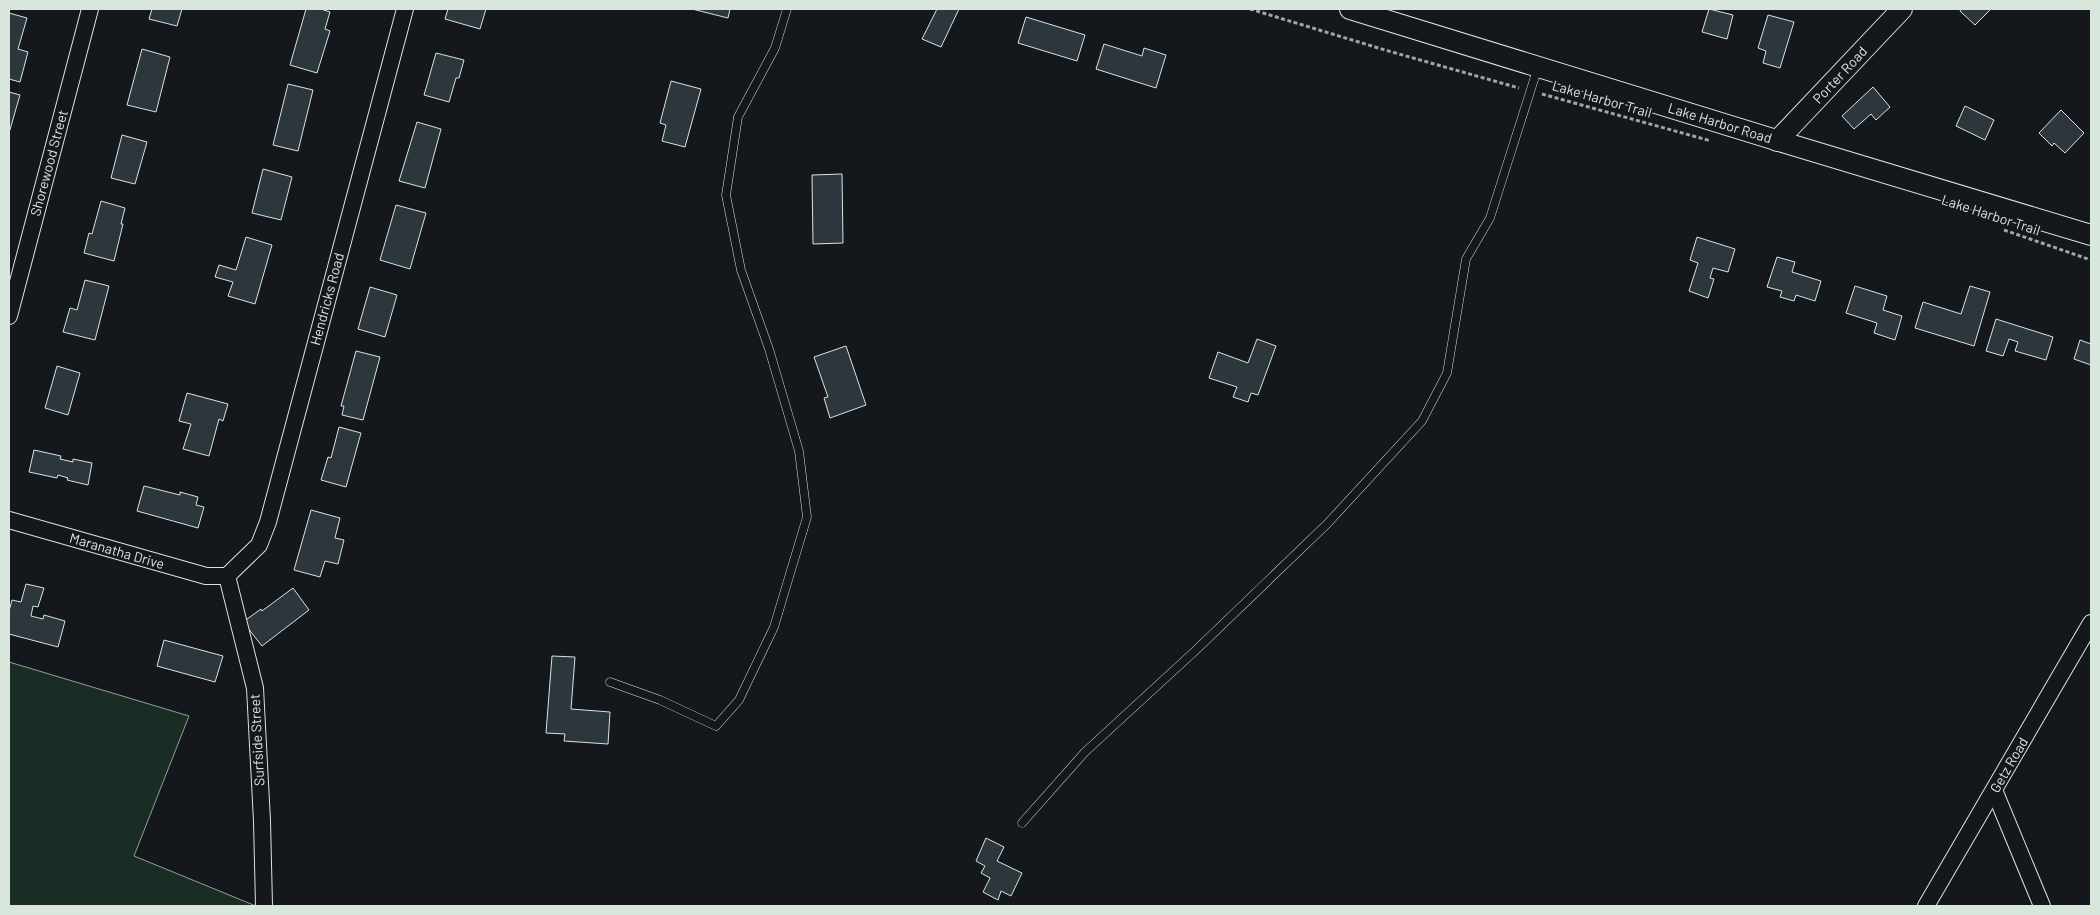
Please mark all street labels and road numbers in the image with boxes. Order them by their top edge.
street label: Porter Road [1809,42,1870,107]
street label: Lake Harbor Trail [1550,76,1654,121]
street label: Lake Harbor Road [1666,99,1774,146]
street label: Shorewood Street [26,108,71,218]
street label: Lake Harbor Trail [1940,191,2043,238]
street label: Hendricks Road [306,251,347,347]
street label: Maranatha Drive [68,529,166,572]
street label: Surfside Street [246,694,267,786]
street label: Getz Road [1986,734,2031,795]

